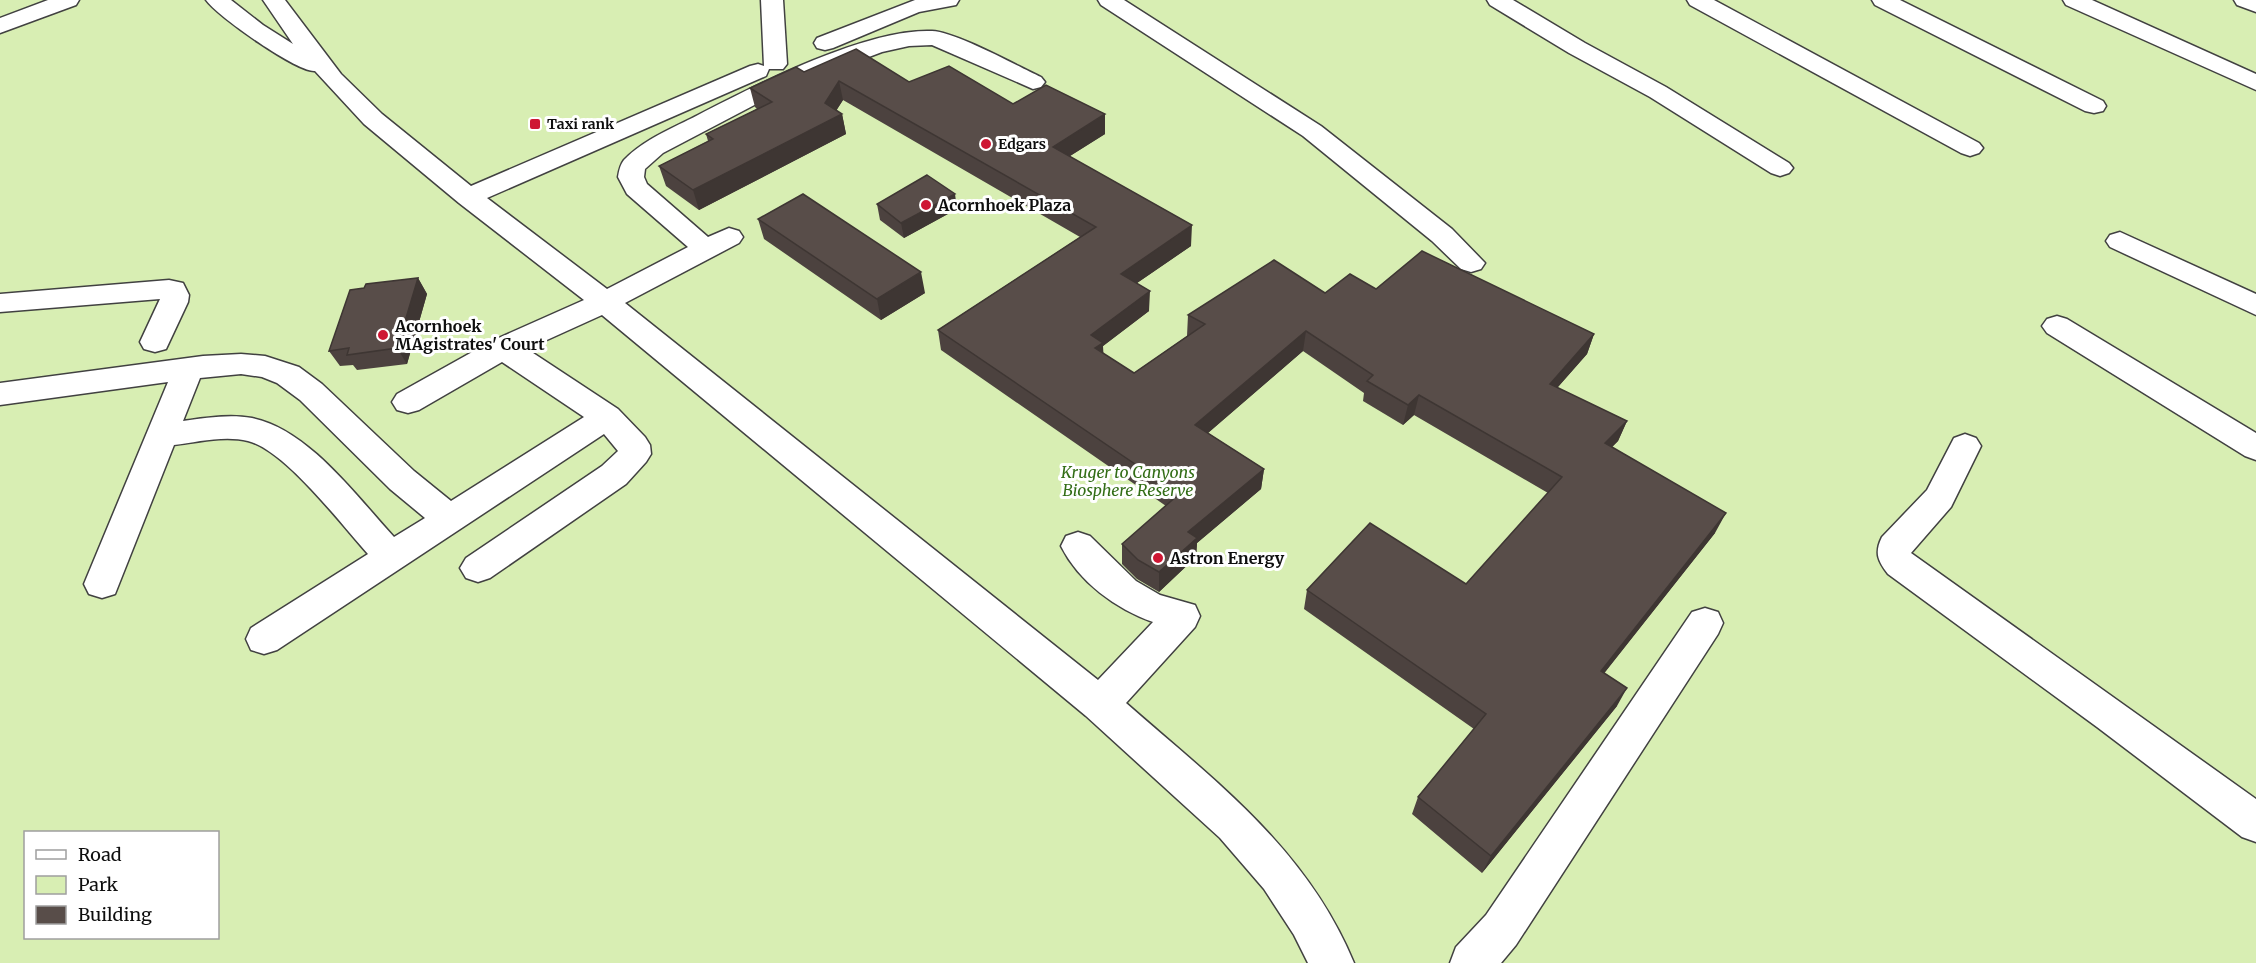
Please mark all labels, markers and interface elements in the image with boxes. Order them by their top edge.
place label: Taxi rank [547,115,615,133]
marker: Taxi rank [528,117,542,131]
place label: Edgars [998,135,1046,153]
marker: Edgars [979,137,993,151]
place label: Acornhoek Plaza [937,195,1071,215]
marker: Acornhoek Plaza [919,198,933,212]
place label: Acornhoek MAgistrates' Court [394,316,545,354]
marker: Acornhoek MAgistrates' Court [376,328,390,342]
park label: Kruger to Canyons Biosphere Reserve [1060,462,1195,500]
place label: Astron Energy [1169,548,1285,568]
marker: Astron Energy [1151,551,1165,565]
legend [24,831,219,939]
text: Road [78,843,122,866]
text: Park [78,873,119,896]
text: Building [78,903,152,926]

